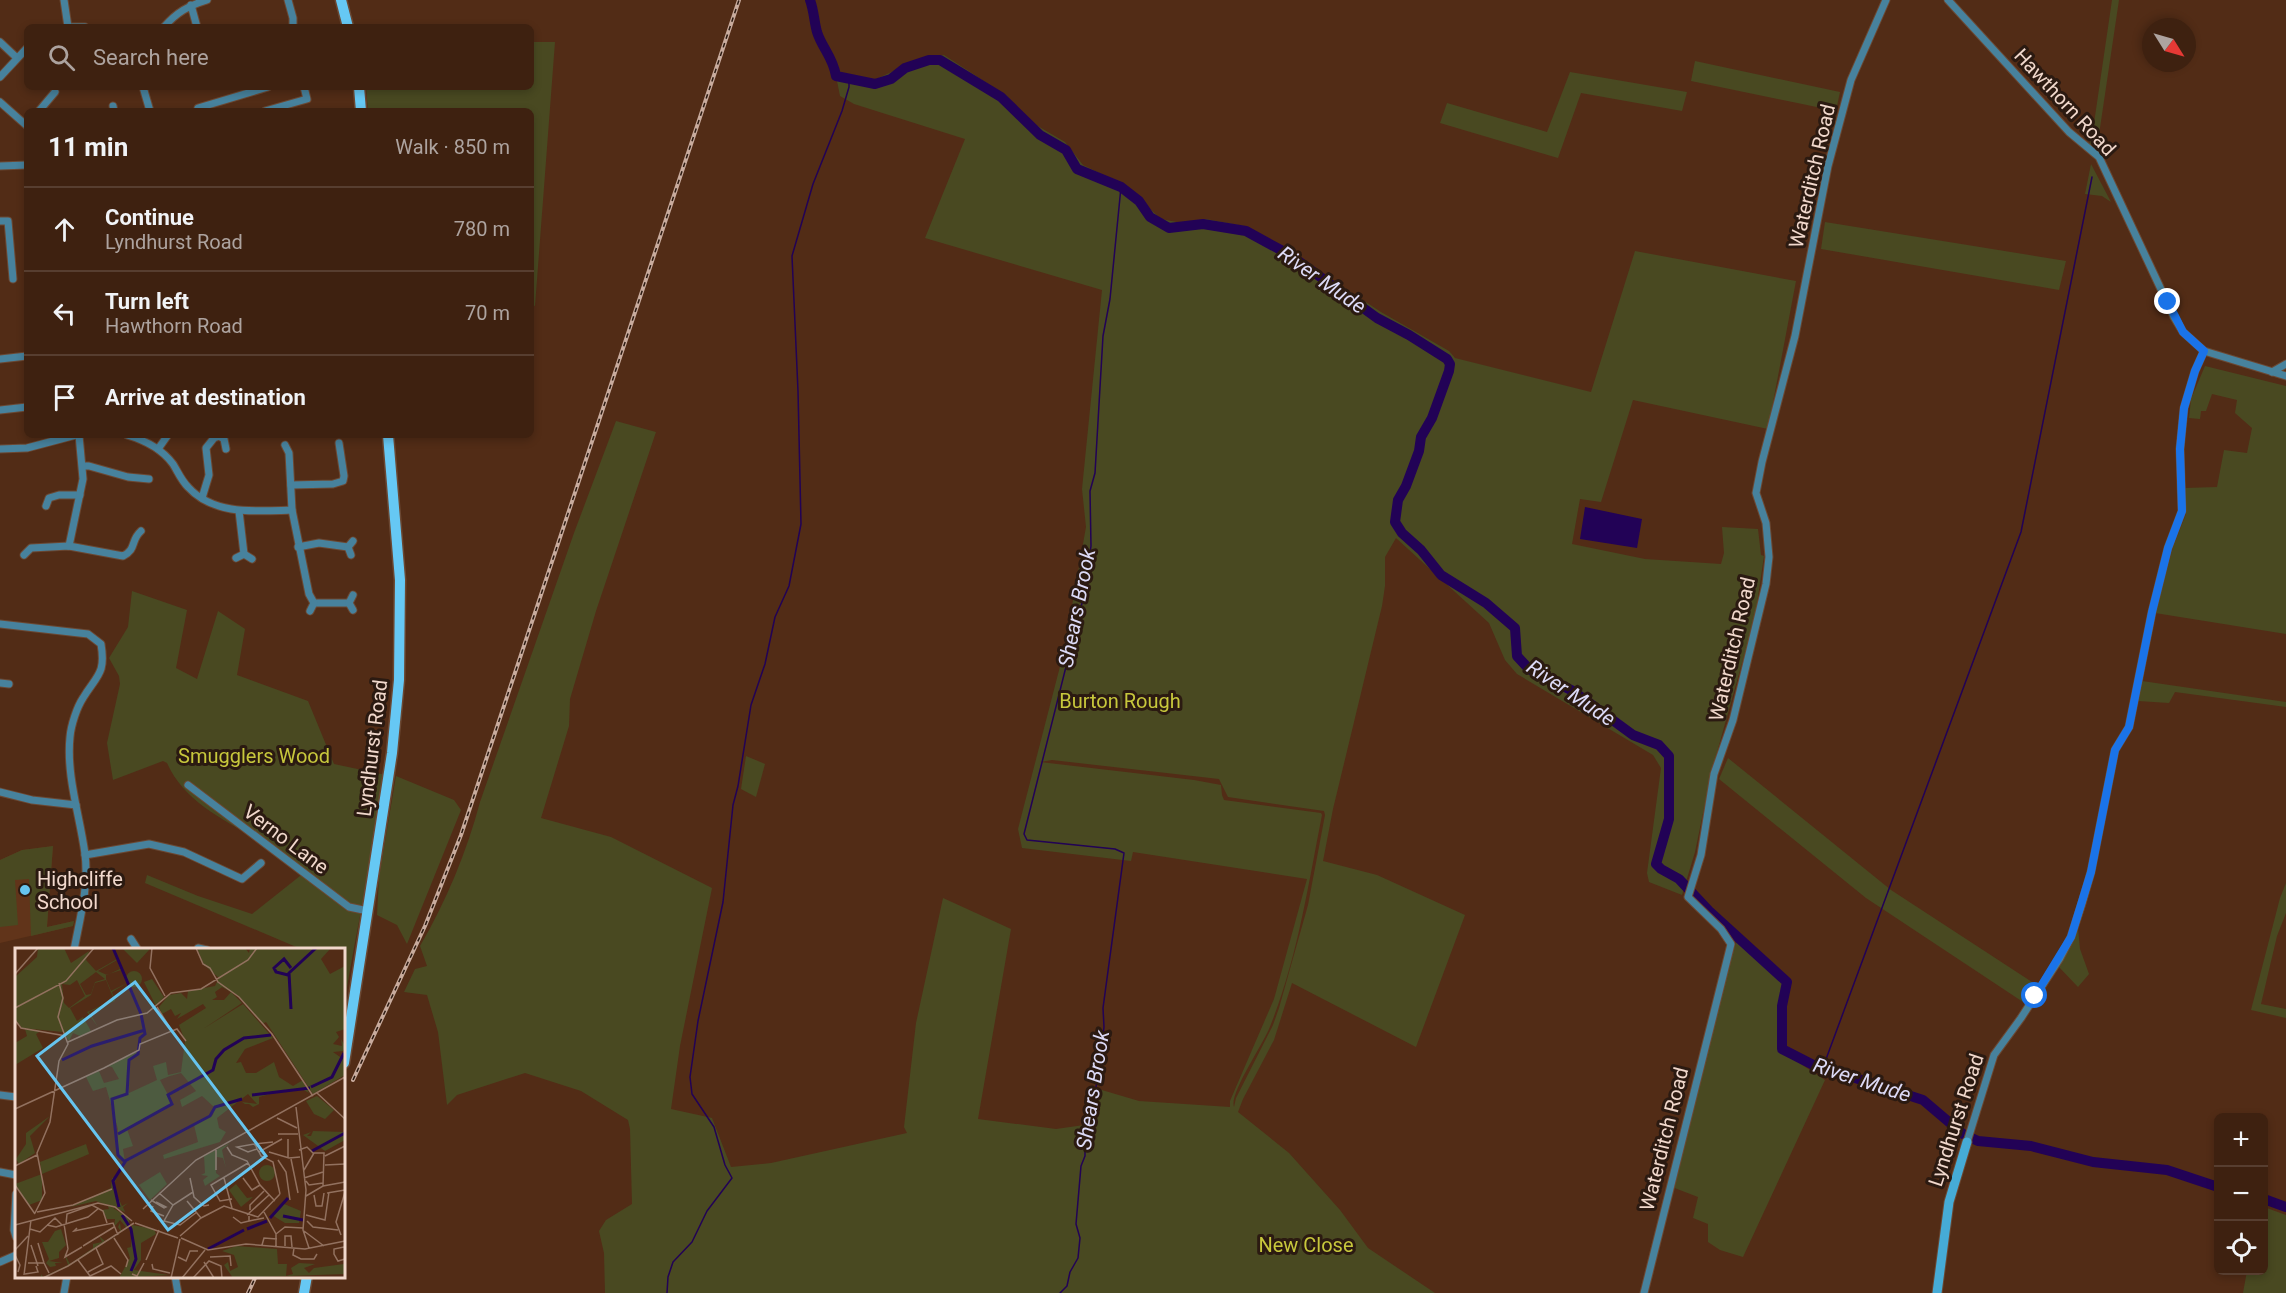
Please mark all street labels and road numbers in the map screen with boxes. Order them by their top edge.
street label: Hawthorn Road [2009,43,2121,161]
street label: Waterditch Road [1784,102,1840,250]
street label: Waterditch Road [1704,575,1760,723]
street label: Lyndhurst Road [352,678,392,818]
street label: Verno Lane [239,799,333,879]
street label: Lyndhurst Road [1923,1051,1989,1189]
street label: Waterditch Road [1635,1065,1693,1213]

